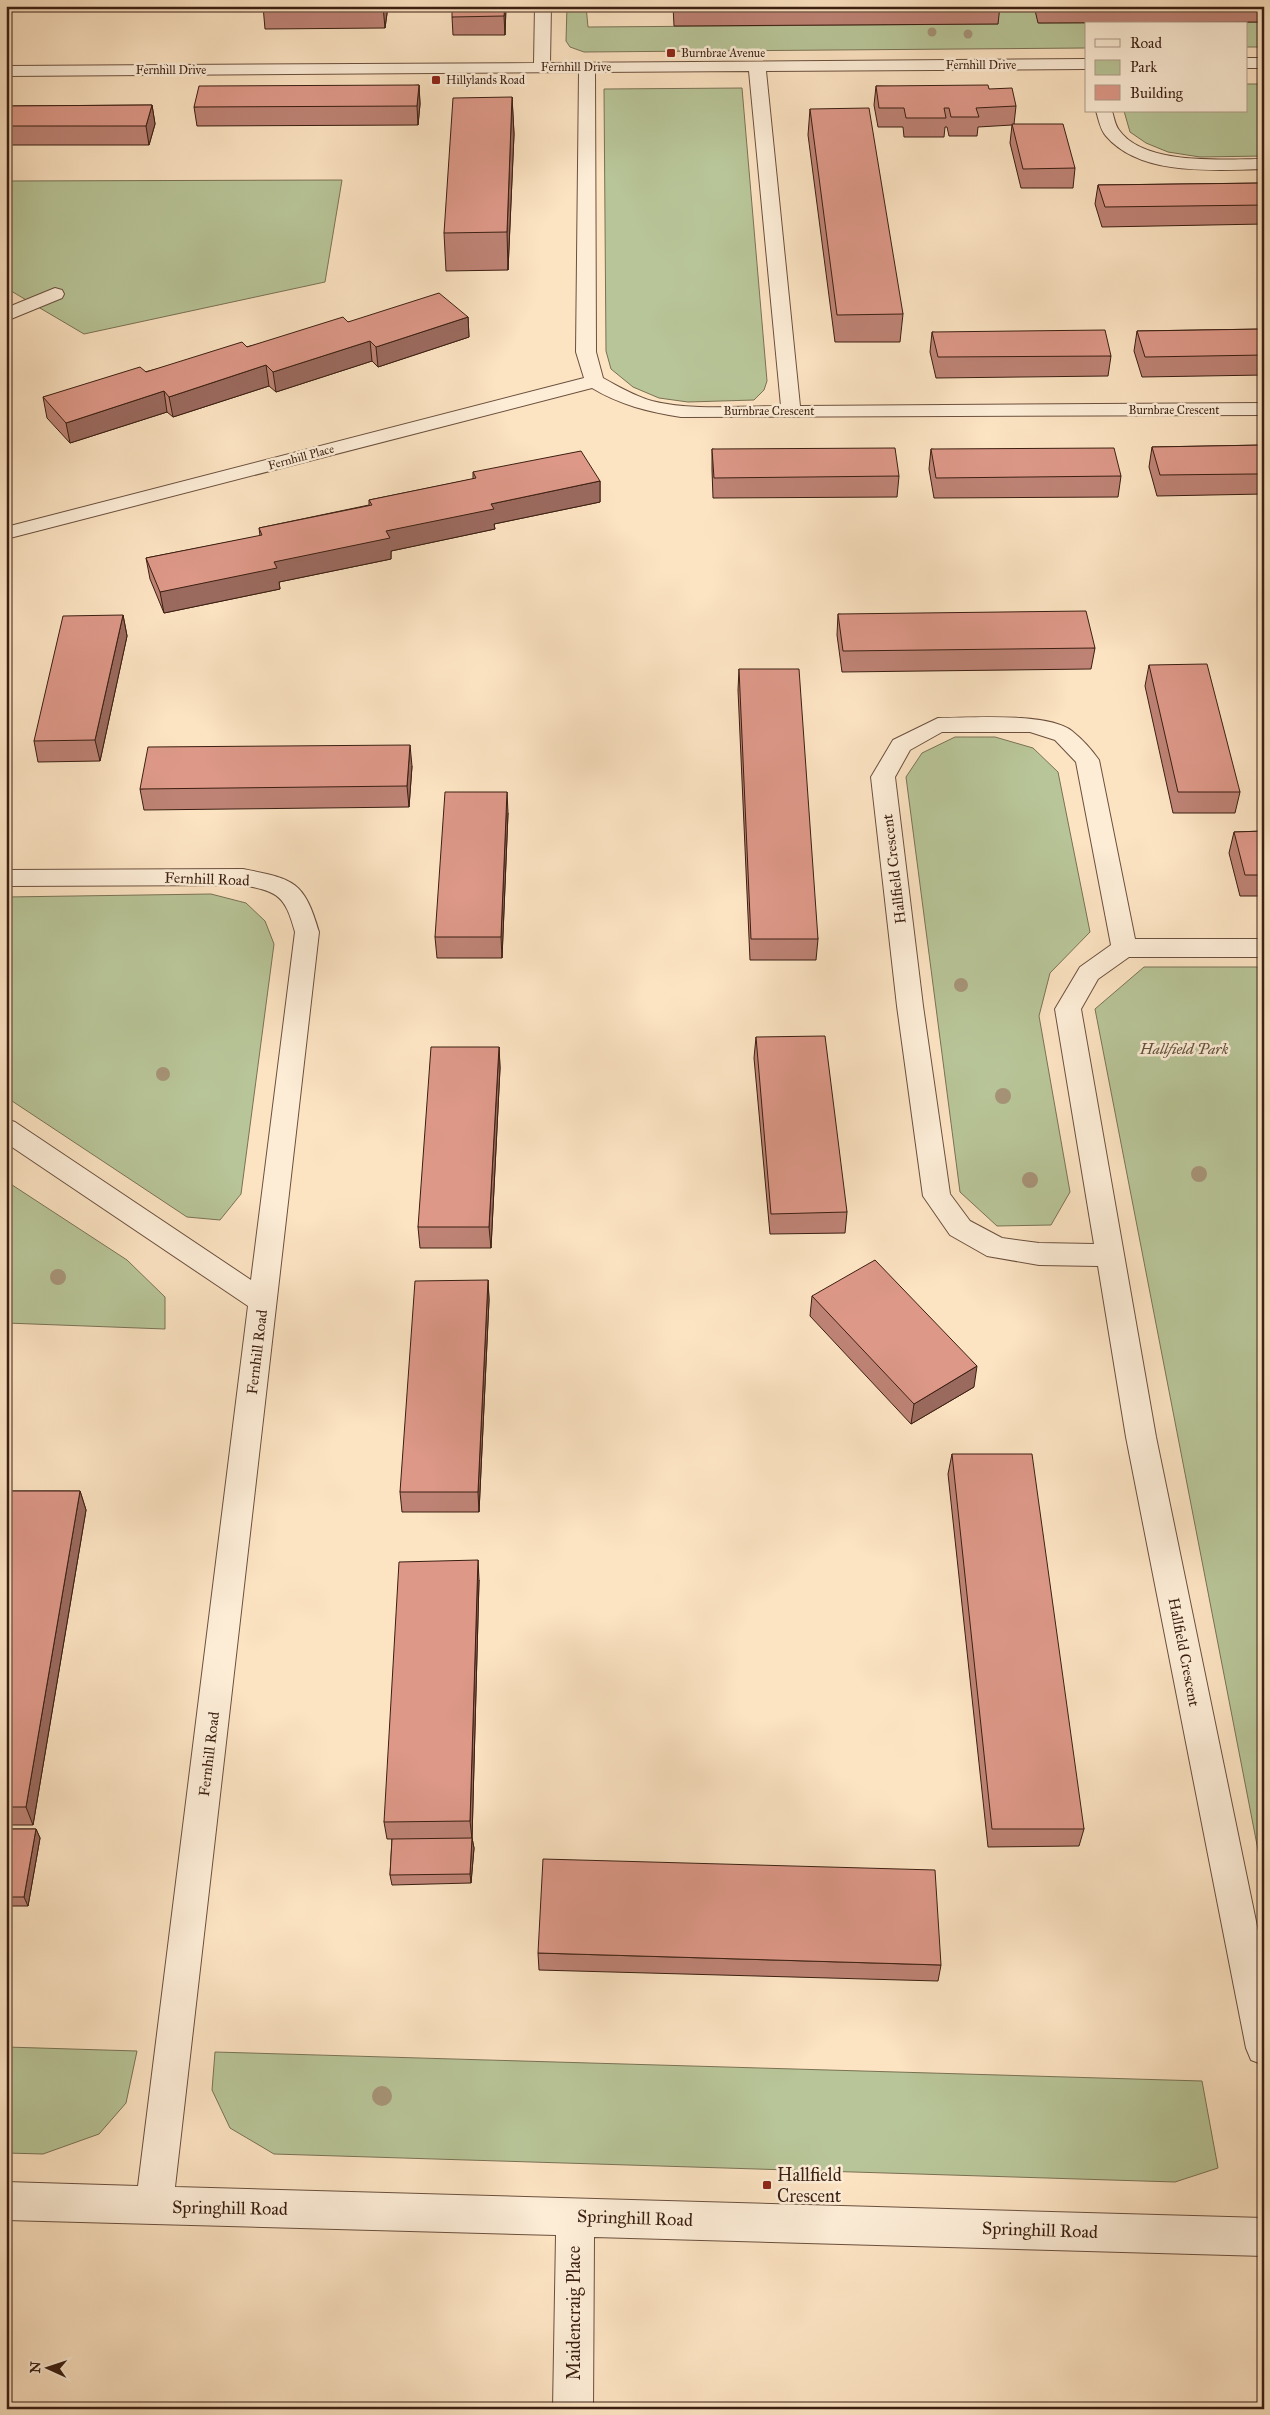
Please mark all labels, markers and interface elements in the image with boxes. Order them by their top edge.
legend [1085,22,1248,112]
text: Road [1130,34,1162,52]
place label: Burnbrae Avenue [681,46,765,60]
marker: Burnbrae Avenue [665,47,677,59]
street label: Fernhill Drive [946,58,1016,72]
text: Park [1130,58,1157,76]
street label: Fernhill Drive [541,60,611,74]
street label: Fernhill Drive [136,63,206,77]
place label: Hillylands Road [446,73,525,87]
marker: Hillylands Road [430,74,442,86]
text: Building [1130,84,1184,102]
street label: Burnbrae Crescent [1129,403,1220,417]
street label: Burnbrae Crescent [724,404,815,418]
street label: Fernhill Place [266,441,336,473]
street label: Hallfield Crescent [878,812,910,925]
street label: Fernhill Road [164,869,250,889]
park label: Hallfield Park [1139,1040,1229,1058]
street label: Fernhill Road [243,1308,271,1395]
street label: Hallfield Crescent [1165,1596,1204,1709]
street label: Fernhill Road [195,1710,223,1797]
place label: Hallfield Crescent [777,2164,842,2207]
marker: Hallfield Crescent [761,2179,773,2191]
street label: Springhill Road [172,2196,288,2221]
street label: Springhill Road [577,2205,693,2232]
street label: Springhill Road [982,2217,1098,2244]
street label: Maidencraig Place [563,2246,586,2380]
north arrow [22,2342,72,2392]
text: N [27,2361,44,2374]

